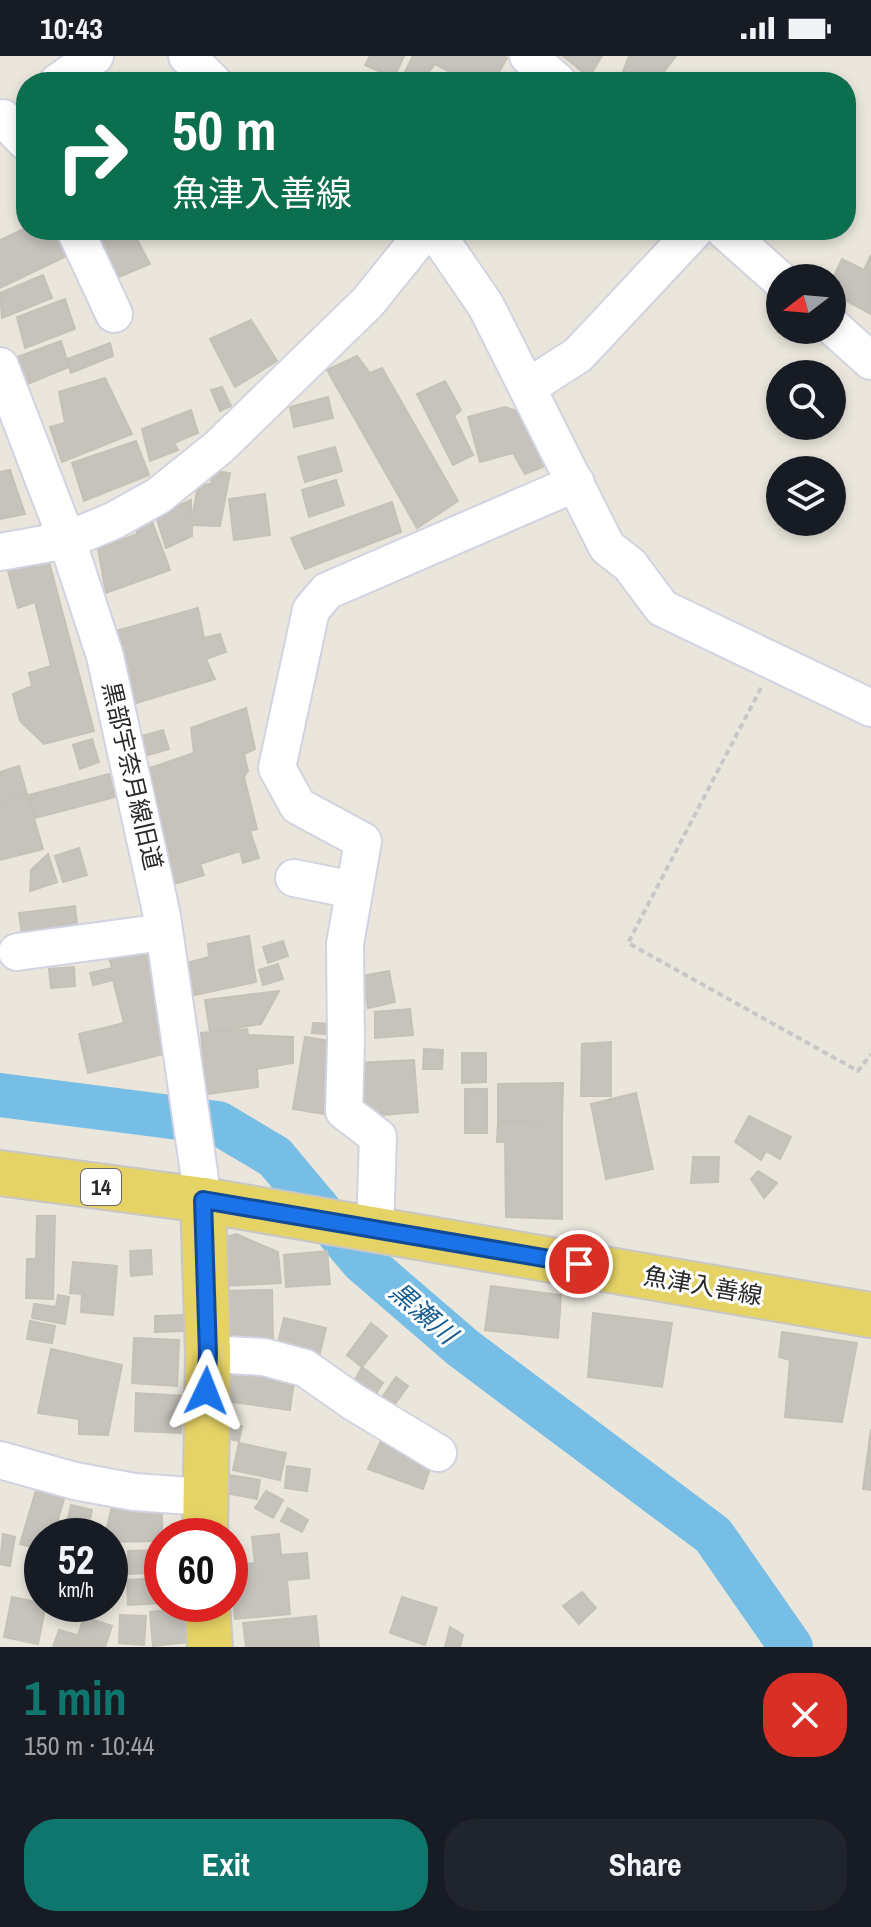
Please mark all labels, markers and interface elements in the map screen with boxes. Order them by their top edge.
text: 10:43 [40,8,103,48]
text: 50 m [172,92,277,167]
icon: right [40,104,144,208]
text: 魚津入善線 [172,169,352,217]
north arrow [766,264,846,344]
map controls [766,264,846,536]
button: search [766,360,846,440]
button: layers [766,456,846,536]
street label: 黒部宇奈月線旧道 [96,679,170,873]
road number: 14 [81,1169,121,1205]
pin [545,1230,613,1298]
icon: arrive [557,1242,601,1286]
street label: 魚津入善線 [641,1259,765,1311]
water label: 黒瀬川 [382,1274,467,1353]
position arrow [164,1349,248,1433]
speed limit sign: 60 [144,1518,248,1622]
text: 52 [58,1533,94,1586]
text: km/h [58,1576,94,1603]
text: 1 min [24,1665,127,1730]
button: close [763,1673,847,1757]
text: 150 m · 10:44 [24,1728,154,1763]
button: Exit [24,1819,428,1911]
button: Share [444,1819,847,1911]

